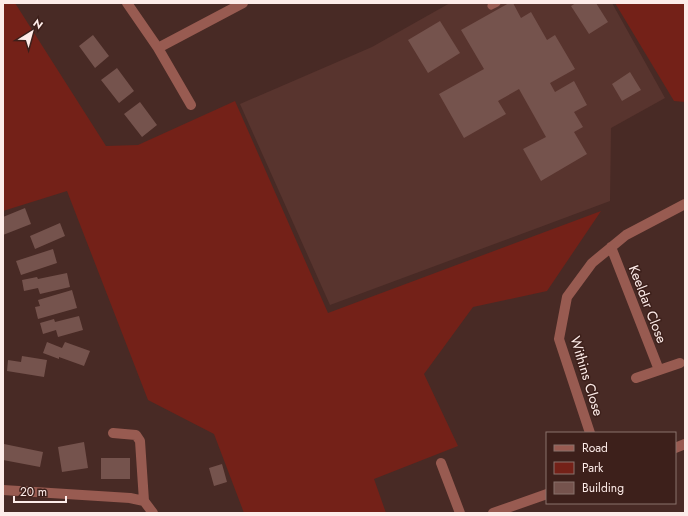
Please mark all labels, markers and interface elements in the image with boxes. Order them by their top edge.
north arrow [12,12,52,52]
text: N [30,15,46,33]
street label: Keeldar Close [624,262,672,346]
street label: Withins Close [565,334,609,418]
legend [546,432,676,504]
text: Road [582,439,608,457]
text: Park [582,459,604,477]
scale bar [14,478,66,504]
text: Building [582,479,624,497]
text: 20 m [20,483,47,501]

